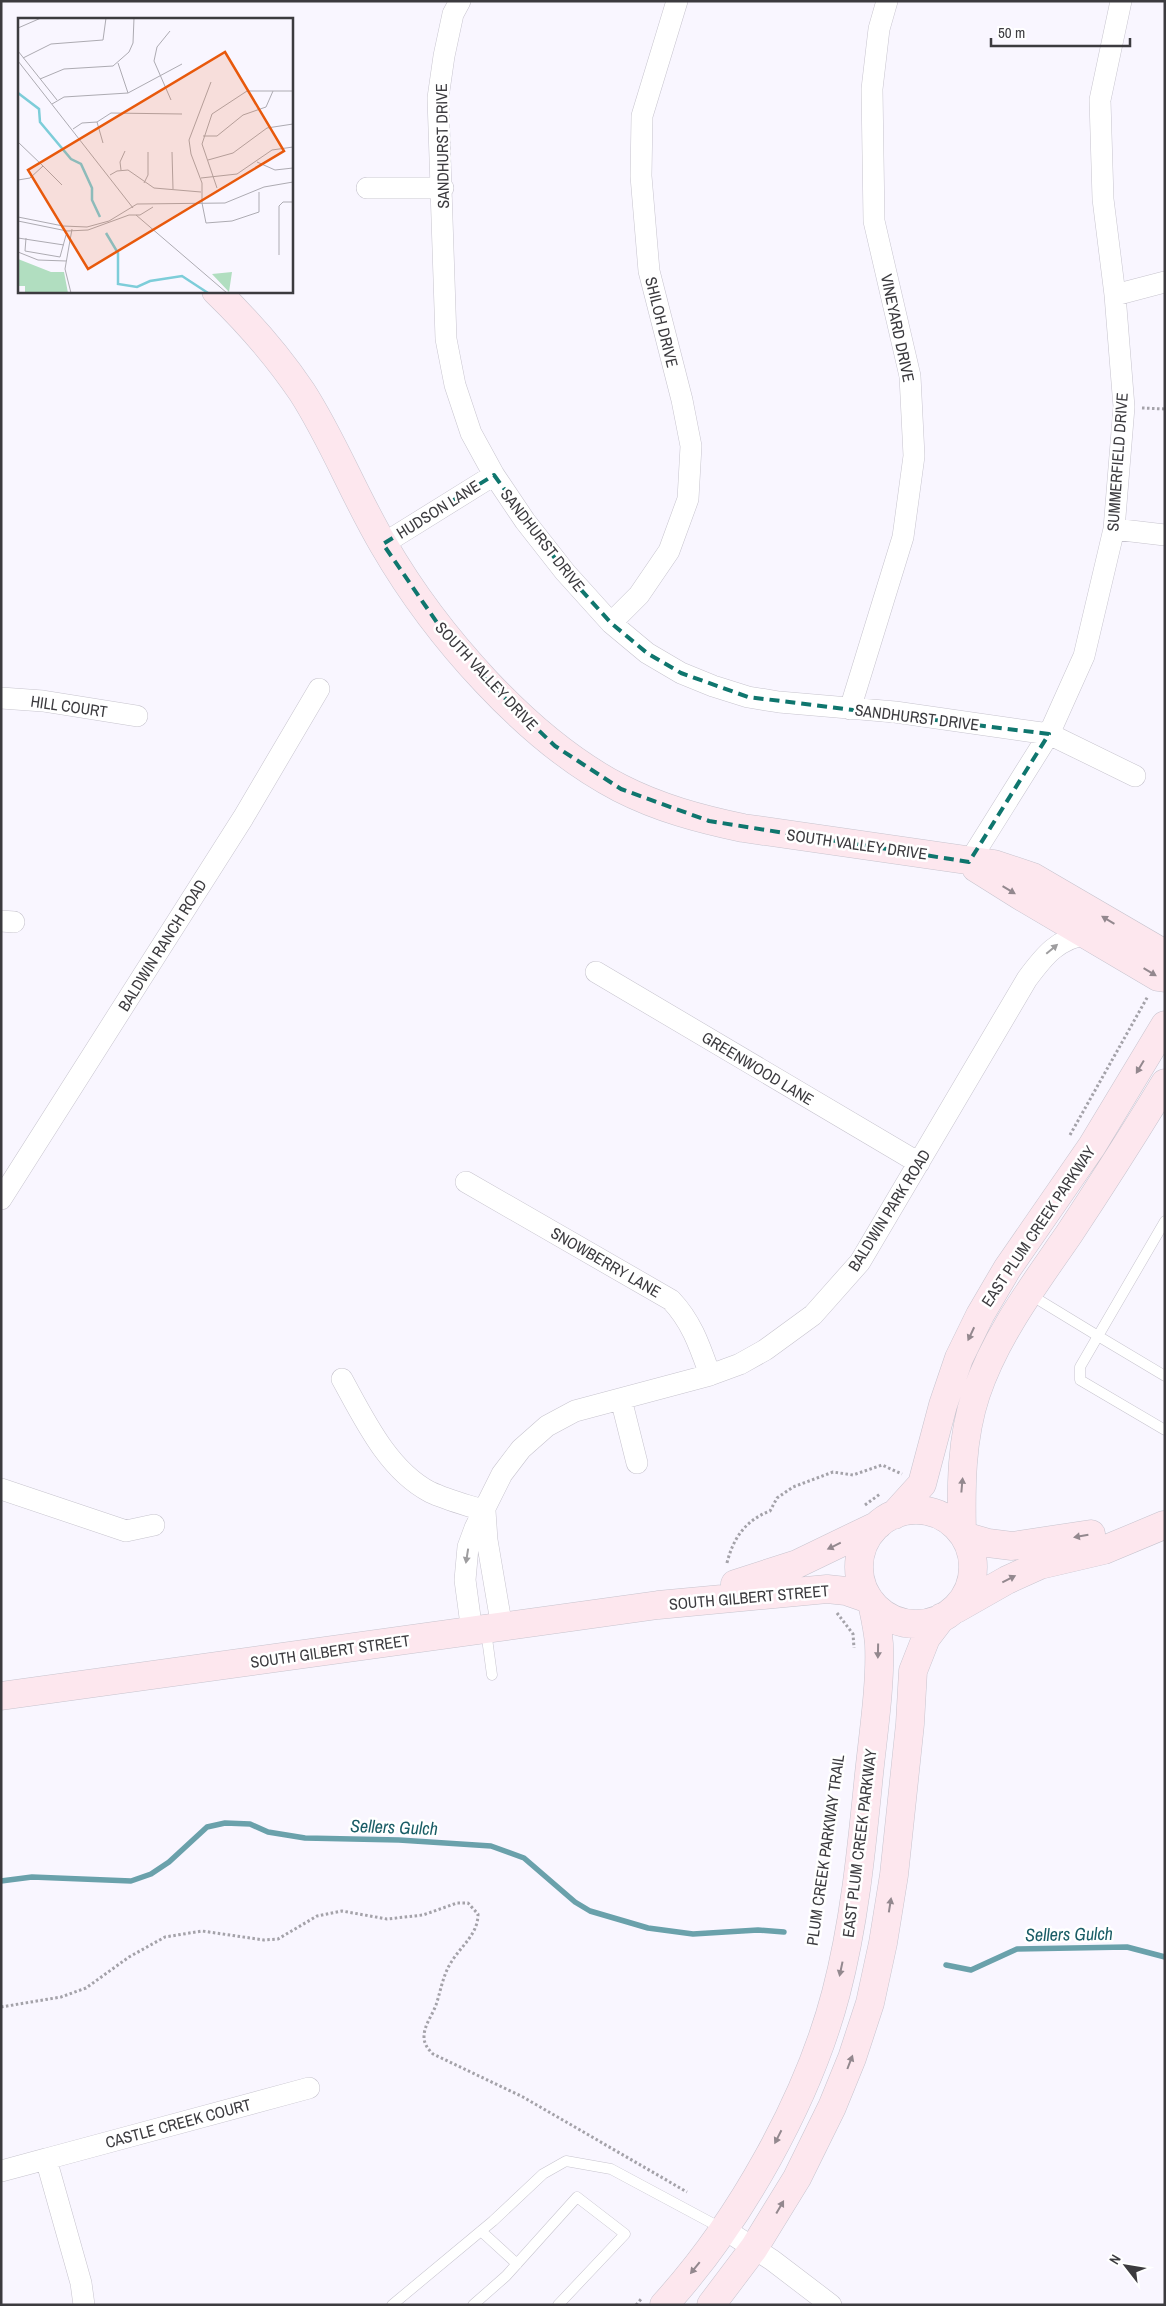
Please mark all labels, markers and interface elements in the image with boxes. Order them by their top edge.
scale bar [991,15,1130,47]
inset map [18,18,292,292]
text: 50 m [998,22,1025,43]
street label: SANDHURST DRIVE [430,83,454,209]
street label: VINEYARD DRIVE [876,272,920,384]
street label: SHILOH DRIVE [640,274,684,370]
street label: SUMMERFIELD DRIVE [1101,392,1133,532]
street label: HUDSON LANE [392,475,484,543]
street label: SANDHURST DRIVE [496,484,590,596]
street label: SOUTH VALLEY DRIVE [431,617,543,735]
street label: HILL COURT [29,690,109,722]
street label: SANDHURST DRIVE [854,698,980,736]
street label: SOUTH VALLEY DRIVE [785,823,929,865]
street label: BALDWIN RANCH ROAD [112,875,212,1015]
one-way arrow [1003,885,1016,894]
one-way arrow [1101,915,1114,924]
one-way arrow [1046,944,1058,955]
one-way arrow [1143,967,1156,976]
street label: GREENWOOD LANE [698,1026,818,1110]
one-way arrow [1135,1061,1144,1074]
street label: EAST PLUM CREEK PARKWAY [976,1141,1100,1311]
street label: BALDWIN PARK ROAD [843,1145,935,1275]
street label: SNOWBERRY LANE [547,1222,665,1302]
one-way arrow [967,1327,975,1341]
one-way arrow [958,1476,966,1492]
one-way arrow [1073,1533,1089,1541]
one-way arrow [827,1542,841,1550]
one-way arrow [463,1548,471,1564]
one-way arrow [1001,1575,1016,1583]
street label: SOUTH GILBERT STREET [668,1579,830,1615]
street label: SOUTH GILBERT STREET [249,1629,411,1673]
one-way arrow [874,1644,882,1660]
street label: EAST PLUM CREEK PARKWAY [837,1747,882,1939]
street label: PLUM CREEK PARKWAY TRAIL [801,1752,849,1947]
water label: Sellers Gulch [350,1813,438,1841]
one-way arrow [886,1896,894,1912]
water label: Sellers Gulch [1025,1921,1113,1947]
one-way arrow [837,1961,845,1976]
one-way arrow [846,2054,854,2069]
street label: CASTLE CREEK COURT [103,2093,253,2153]
one-way arrow [774,2130,782,2144]
one-way arrow [776,2200,784,2215]
north arrow [1101,2241,1151,2291]
text: N [1105,2251,1125,2267]
one-way arrow [690,2261,701,2274]

